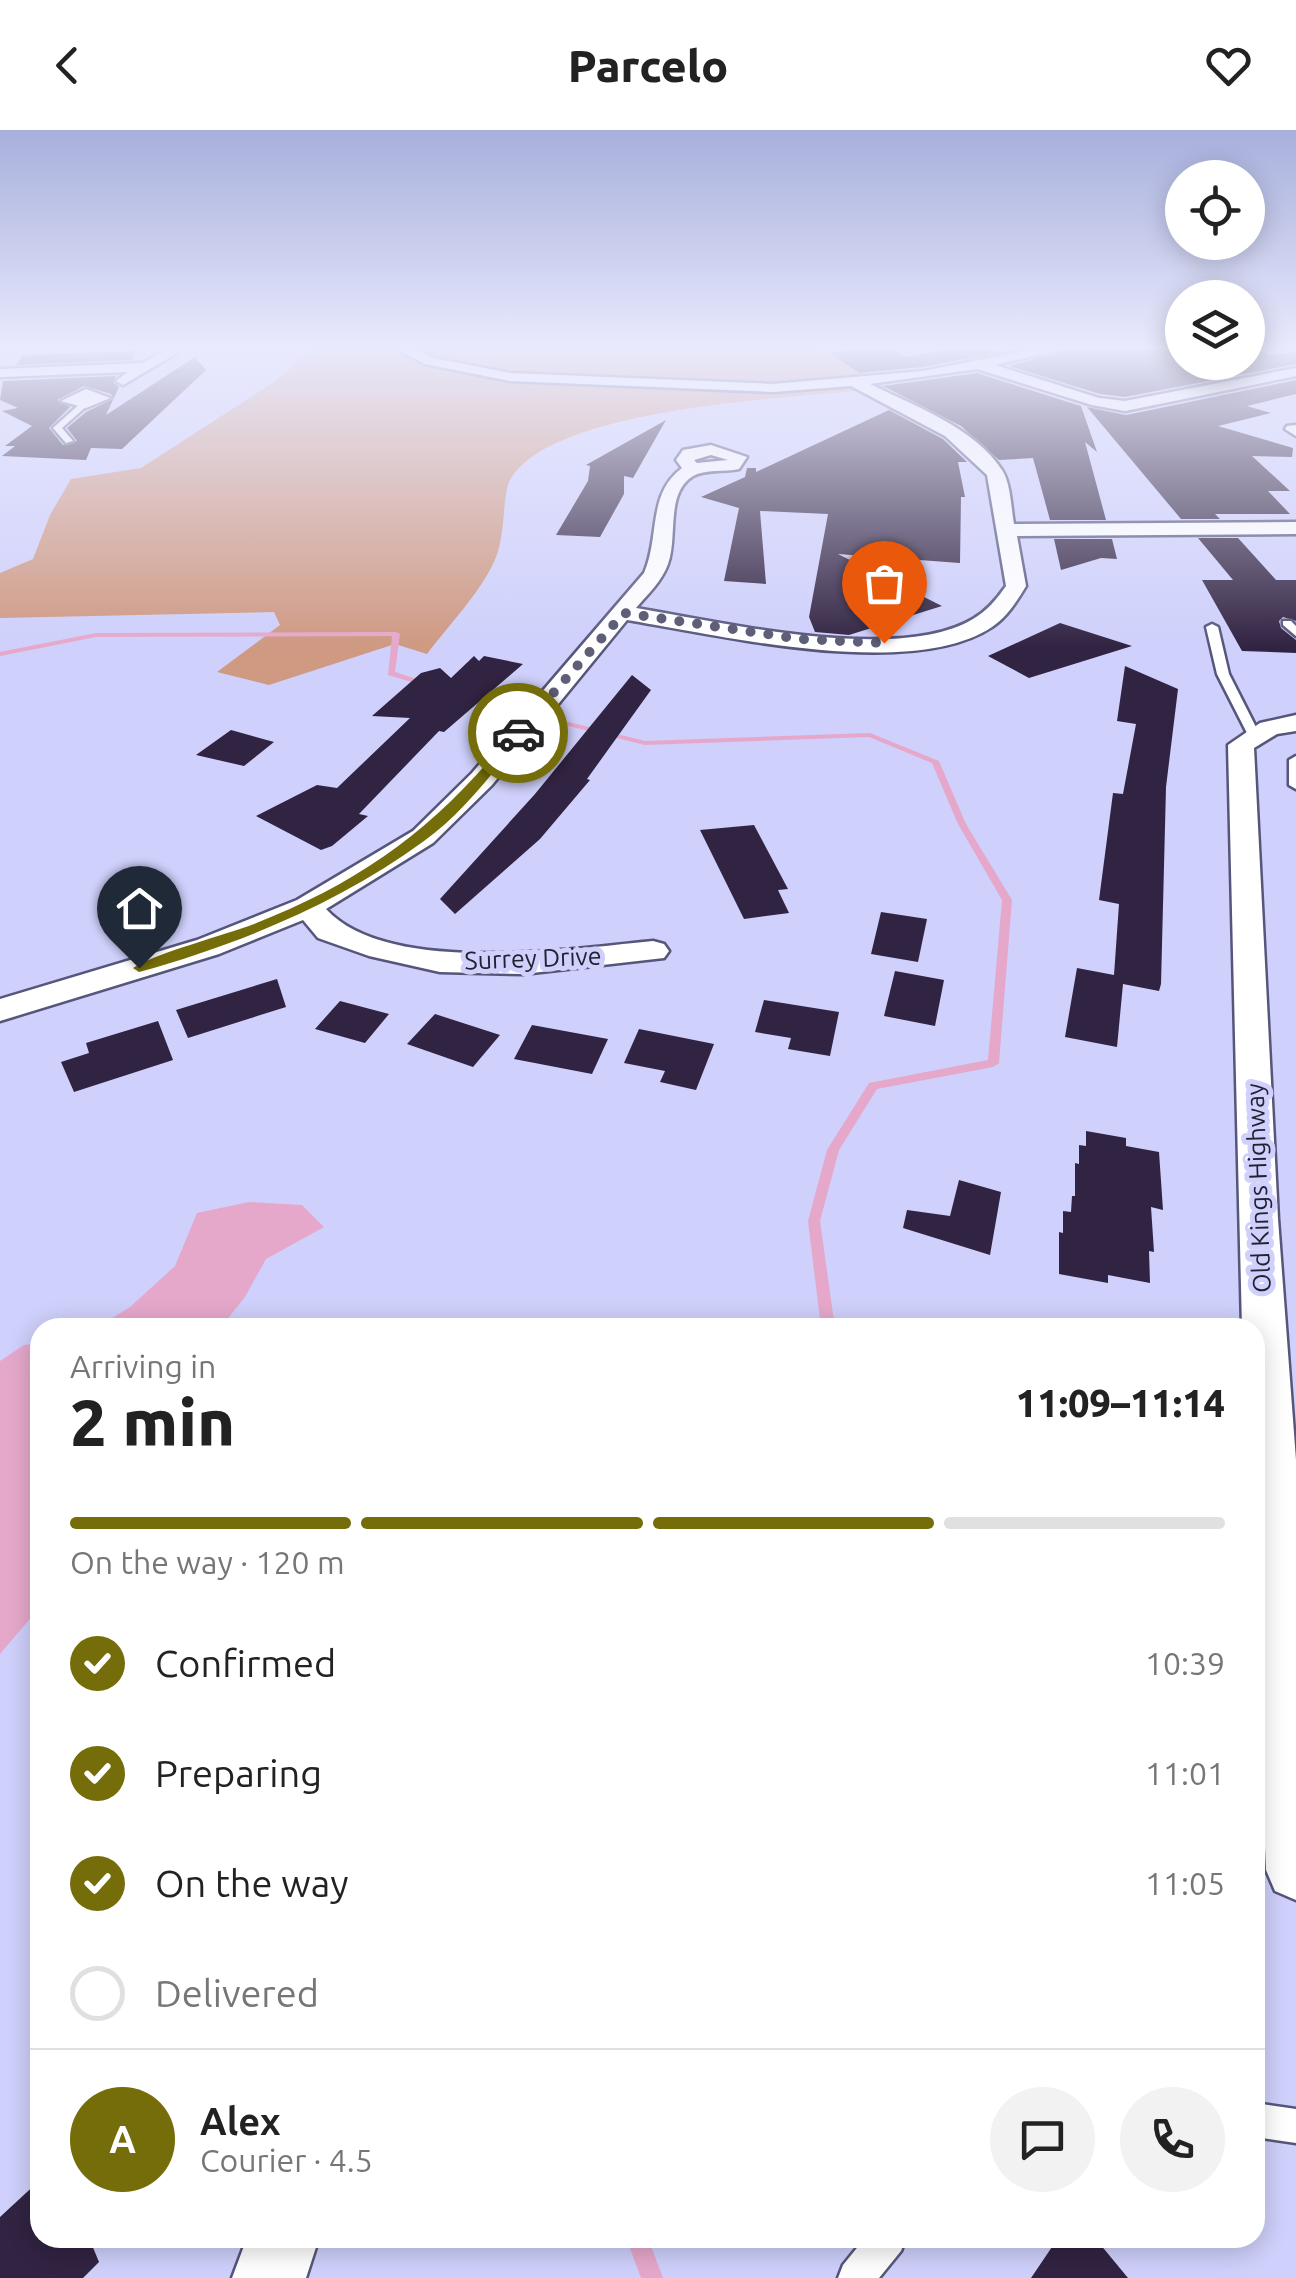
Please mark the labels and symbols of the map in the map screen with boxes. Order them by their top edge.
pin [842,541,927,644]
courier [468,683,568,783]
pin [97,866,182,969]
street label: Surrey Drive [464,942,602,974]
street label: Old Kings Highway [1240,1083,1276,1293]

